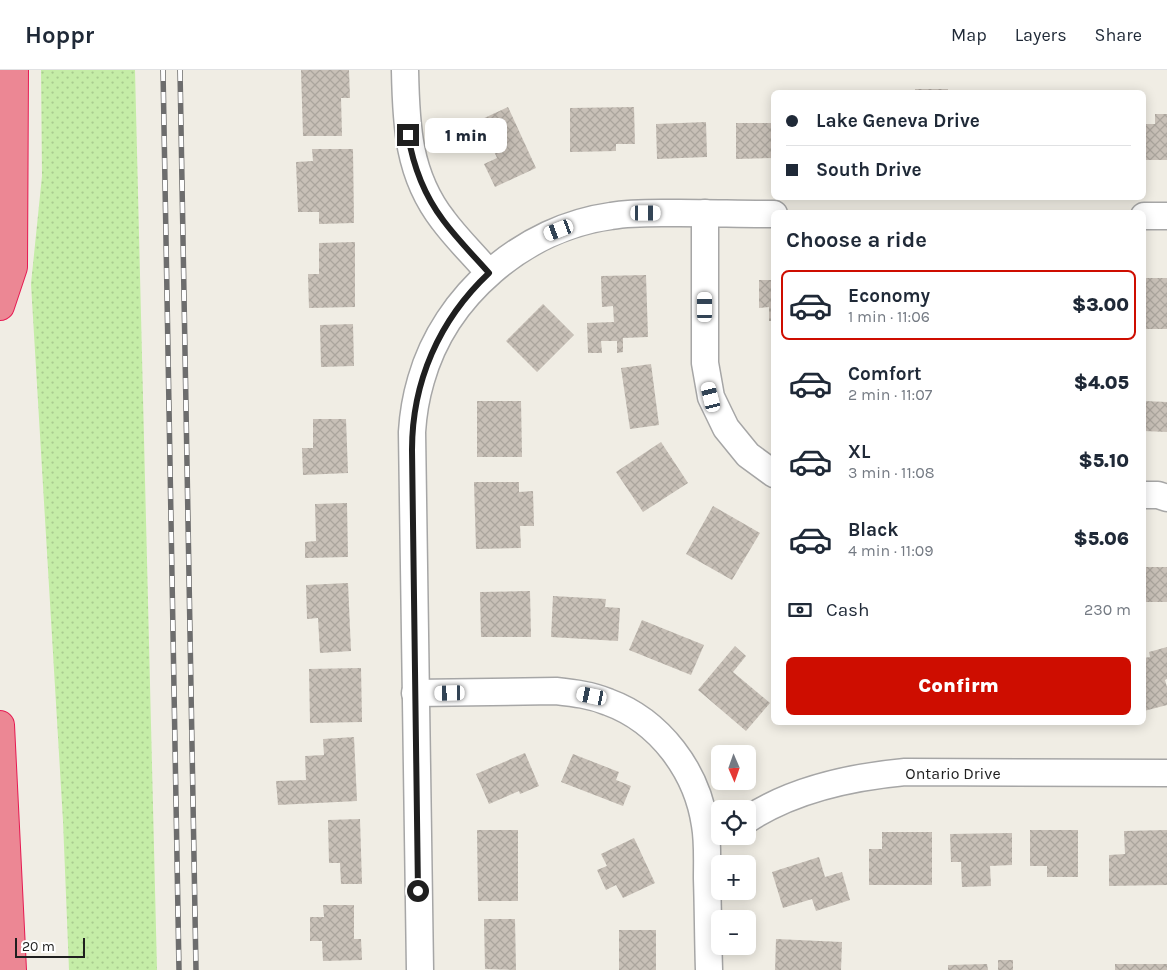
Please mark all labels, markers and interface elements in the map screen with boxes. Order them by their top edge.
text: Hoppr [25,21,94,49]
text: Map [951,24,987,46]
text: Layers [1015,24,1067,46]
text: Share [1095,24,1142,46]
text: Lake Geneva Drive [816,110,980,132]
callout: 1 min [426,118,508,152]
route end [397,124,419,146]
text: 1 min [445,126,487,145]
text: South Drive [816,159,922,181]
car [631,206,661,221]
car [542,218,575,242]
text: Choose a ride [786,227,927,253]
icon: car [788,283,833,328]
text: Economy [848,285,930,307]
car [697,292,712,322]
text: $3.00 [1072,294,1129,316]
text: 1 min · 11:06 [848,307,930,326]
icon: car [788,361,833,406]
text: Comfort [848,363,922,385]
text: $4.05 [1074,372,1129,394]
car [700,381,721,413]
text: 2 min · 11:07 [848,385,932,404]
icon: car [788,439,833,484]
text: XL [848,441,870,463]
text: $5.10 [1078,450,1129,472]
text: 3 min · 11:08 [848,463,935,482]
icon: car [788,517,833,562]
text: Black [848,519,899,541]
text: $5.06 [1074,528,1129,550]
text: 4 min · 11:09 [848,541,934,560]
icon: cash [786,596,814,624]
text: Cash [826,599,870,621]
text: 230 m [1084,600,1131,619]
button: Confirm [786,657,1131,715]
car [434,685,465,701]
car [575,686,608,706]
north arrow [711,745,756,790]
map controls [711,745,756,955]
street label: Ontario Drive [905,764,1001,783]
button: locate [711,800,756,845]
button: + [711,855,756,900]
route start [407,880,429,902]
button: − [711,910,756,955]
scale bar [15,935,85,958]
text: 20 m [22,938,55,955]

